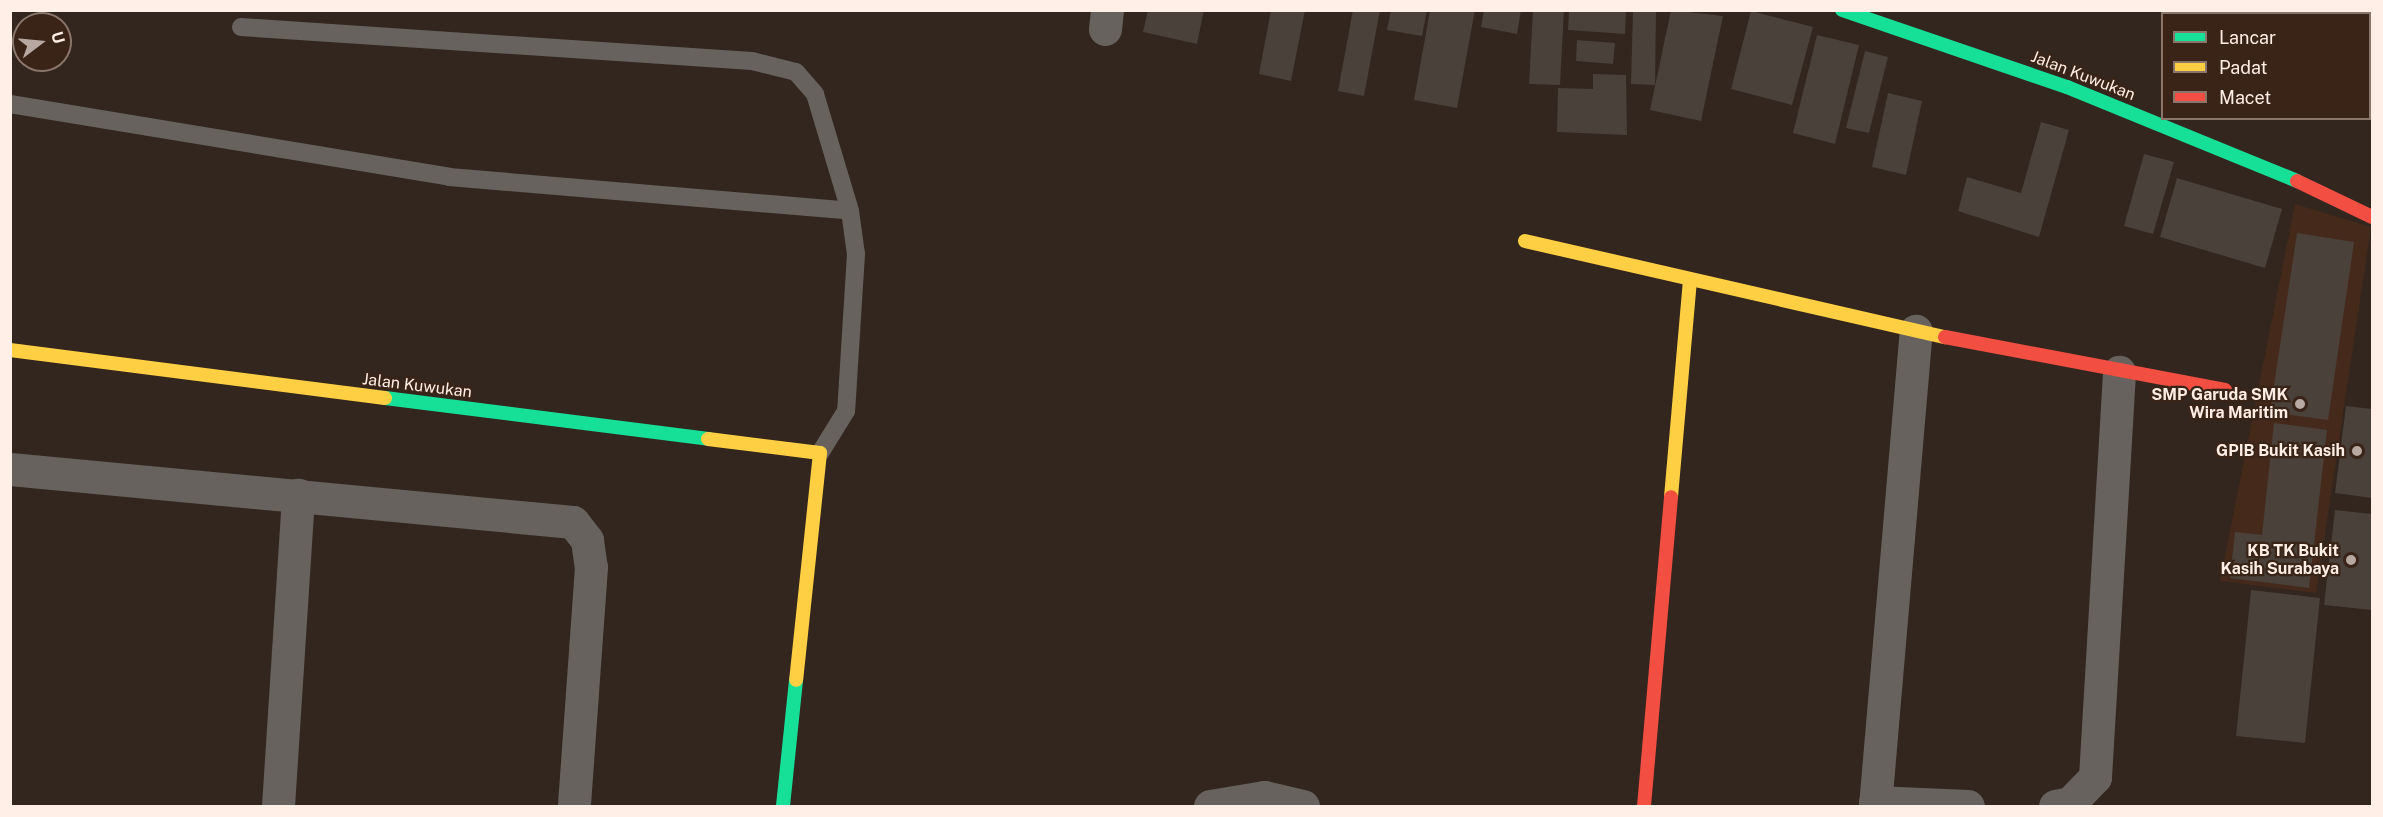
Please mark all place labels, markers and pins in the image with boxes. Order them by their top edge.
place label: SMP Garuda SMK Wira Maritim [2151,385,2288,423]
marker: SMP Garuda SMK Wira Maritim [2293,397,2307,411]
place label: GPIB Bukit Kasih [2216,441,2345,461]
marker: GPIB Bukit Kasih [2350,444,2364,458]
place label: KB TK Bukit Kasih Surabaya [2221,541,2339,579]
marker: KB TK Bukit Kasih Surabaya [2344,553,2358,567]

